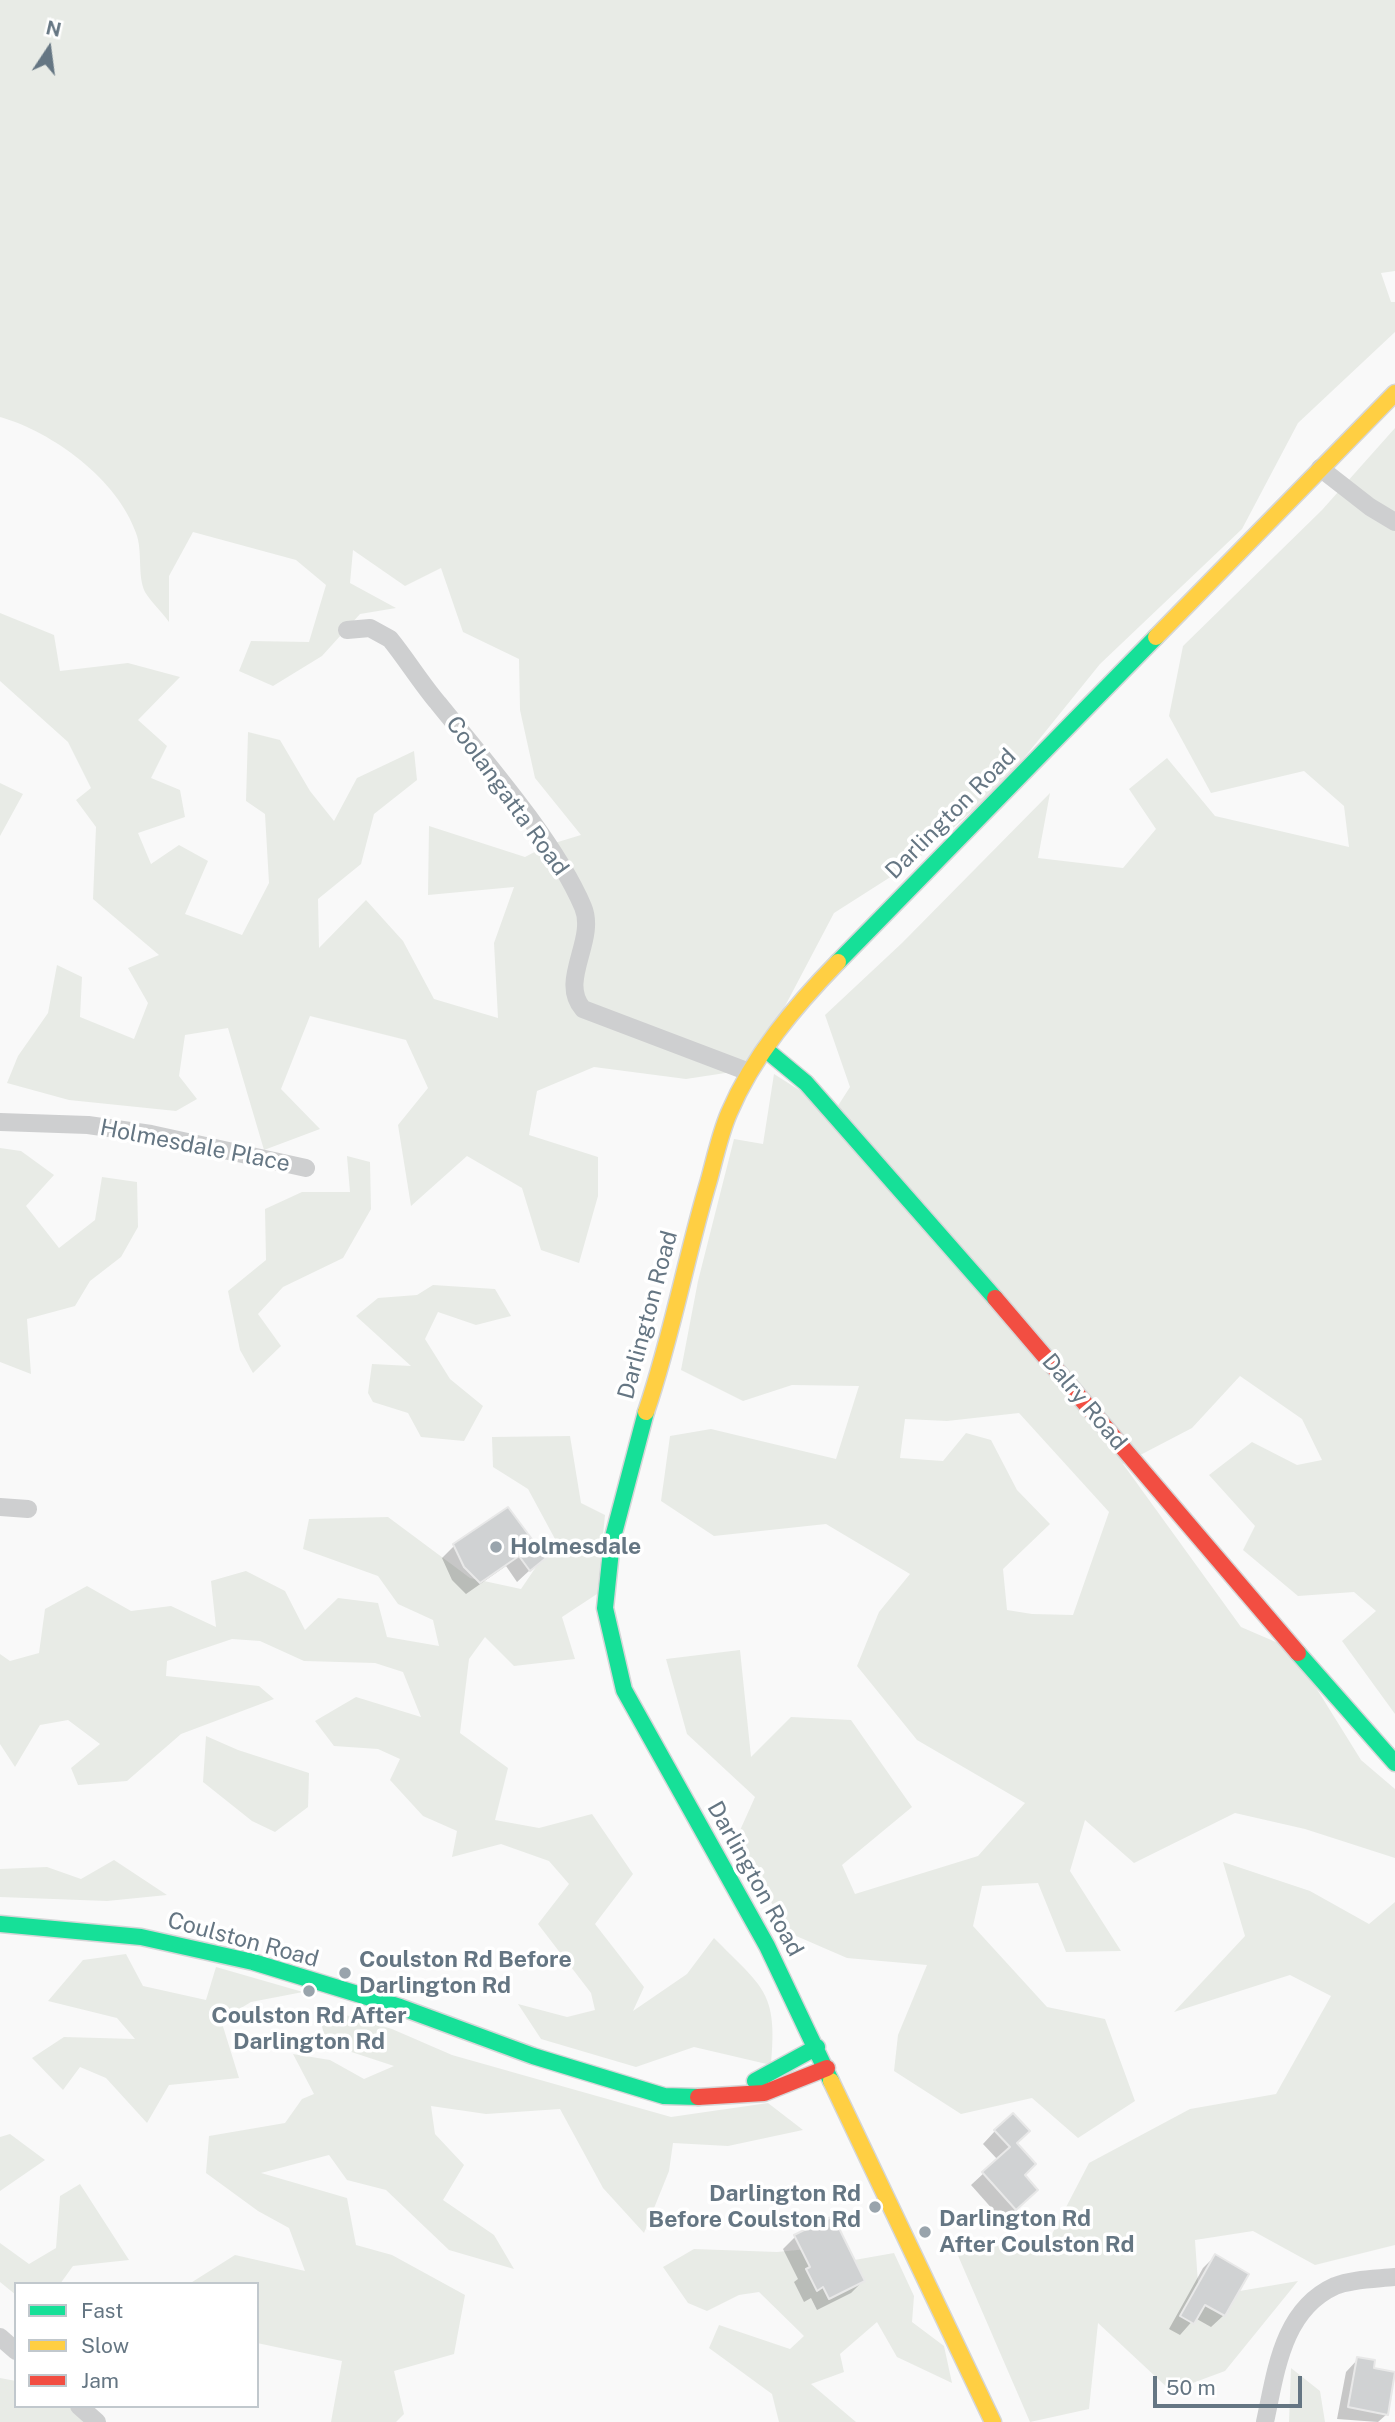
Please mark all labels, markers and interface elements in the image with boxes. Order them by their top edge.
north arrow [14,14,84,84]
text: N [44,16,63,41]
street label: Coolangatta Road [440,711,574,881]
street label: Darlington Road [880,743,1022,885]
street label: Holmesdale Place [98,1114,292,1178]
street label: Darlington Road [612,1228,684,1402]
street label: Dalry Road [1036,1348,1132,1456]
place label: Holmesdale [510,1533,641,1561]
marker: Holmesdale [488,1539,504,1555]
street label: Darlington Road [701,1797,809,1961]
street label: Coulston Road [164,1907,322,1973]
place label: Coulston Rd Before Darlington Rd [359,1946,572,2000]
marker: Coulston Rd Before Darlington Rd [337,1965,353,1981]
marker: Coulston Rd After Darlington Rd [301,1983,317,1999]
place label: Coulston Rd After Darlington Rd [211,2002,407,2056]
place label: Darlington Rd Before Coulston Rd [648,2180,861,2234]
marker: Darlington Rd Before Coulston Rd [867,2199,883,2215]
place label: Darlington Rd After Coulston Rd [939,2205,1134,2259]
marker: Darlington Rd After Coulston Rd [917,2224,933,2240]
legend [14,2282,259,2408]
text: Fast [81,2298,123,2323]
text: Slow [81,2333,129,2358]
scale bar [1157,2362,1306,2406]
text: Jam [81,2368,119,2393]
text: 50 m [1166,2375,1216,2400]

